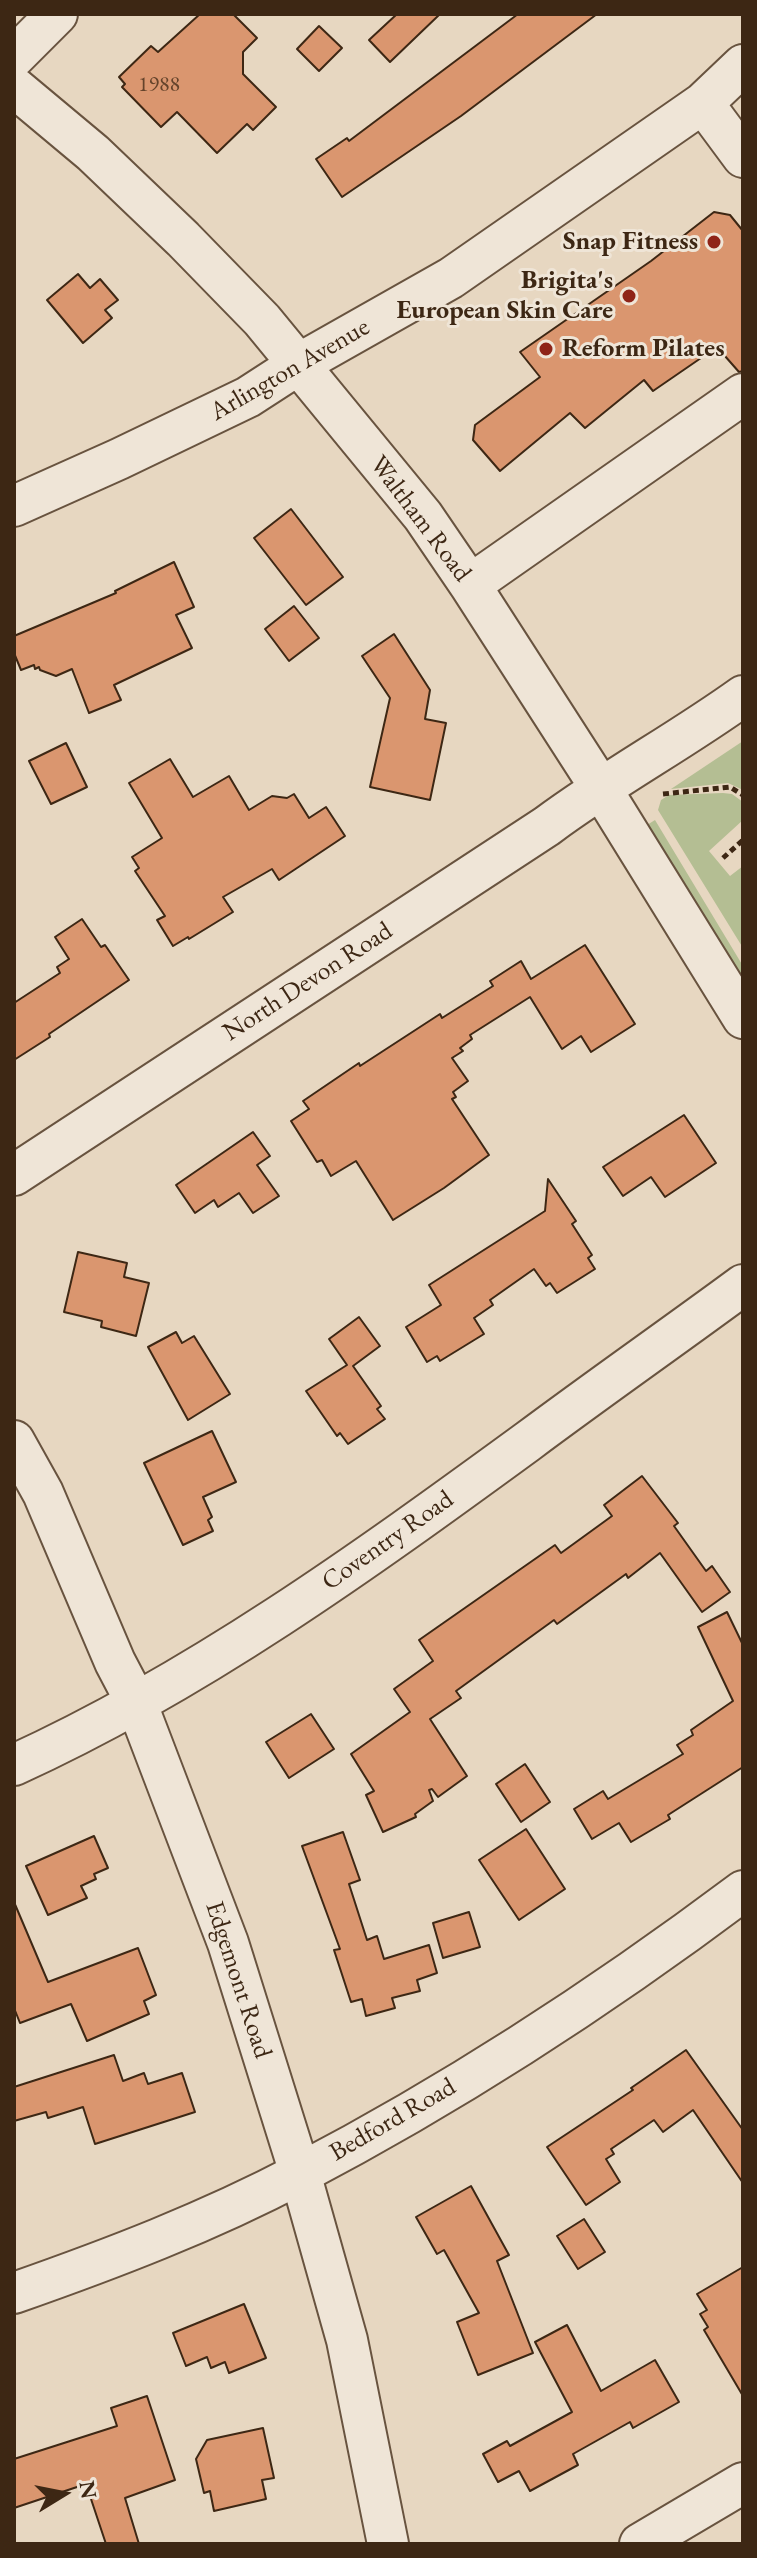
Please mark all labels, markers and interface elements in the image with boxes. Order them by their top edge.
house number: 1988 [138,72,180,98]
place label: Snap Fitness [563,226,698,258]
marker: Snap Fitness [705,233,723,251]
place label: Brigita's European Skin Care [396,265,613,326]
marker: Brigita's European Skin Care [620,287,638,305]
street label: Arlington Avenue [205,312,375,428]
place label: Reform Pilates [562,333,724,365]
marker: Reform Pilates [537,340,555,358]
street label: Waltham Road [363,450,477,588]
street label: North Devon Road [217,916,399,1048]
street label: Coventry Road [316,1484,460,1598]
street label: Edgemont Road [198,1898,278,2062]
street label: Bedford Road [324,2071,462,2169]
north arrow [24,2454,104,2534]
text: N [72,2478,104,2501]

